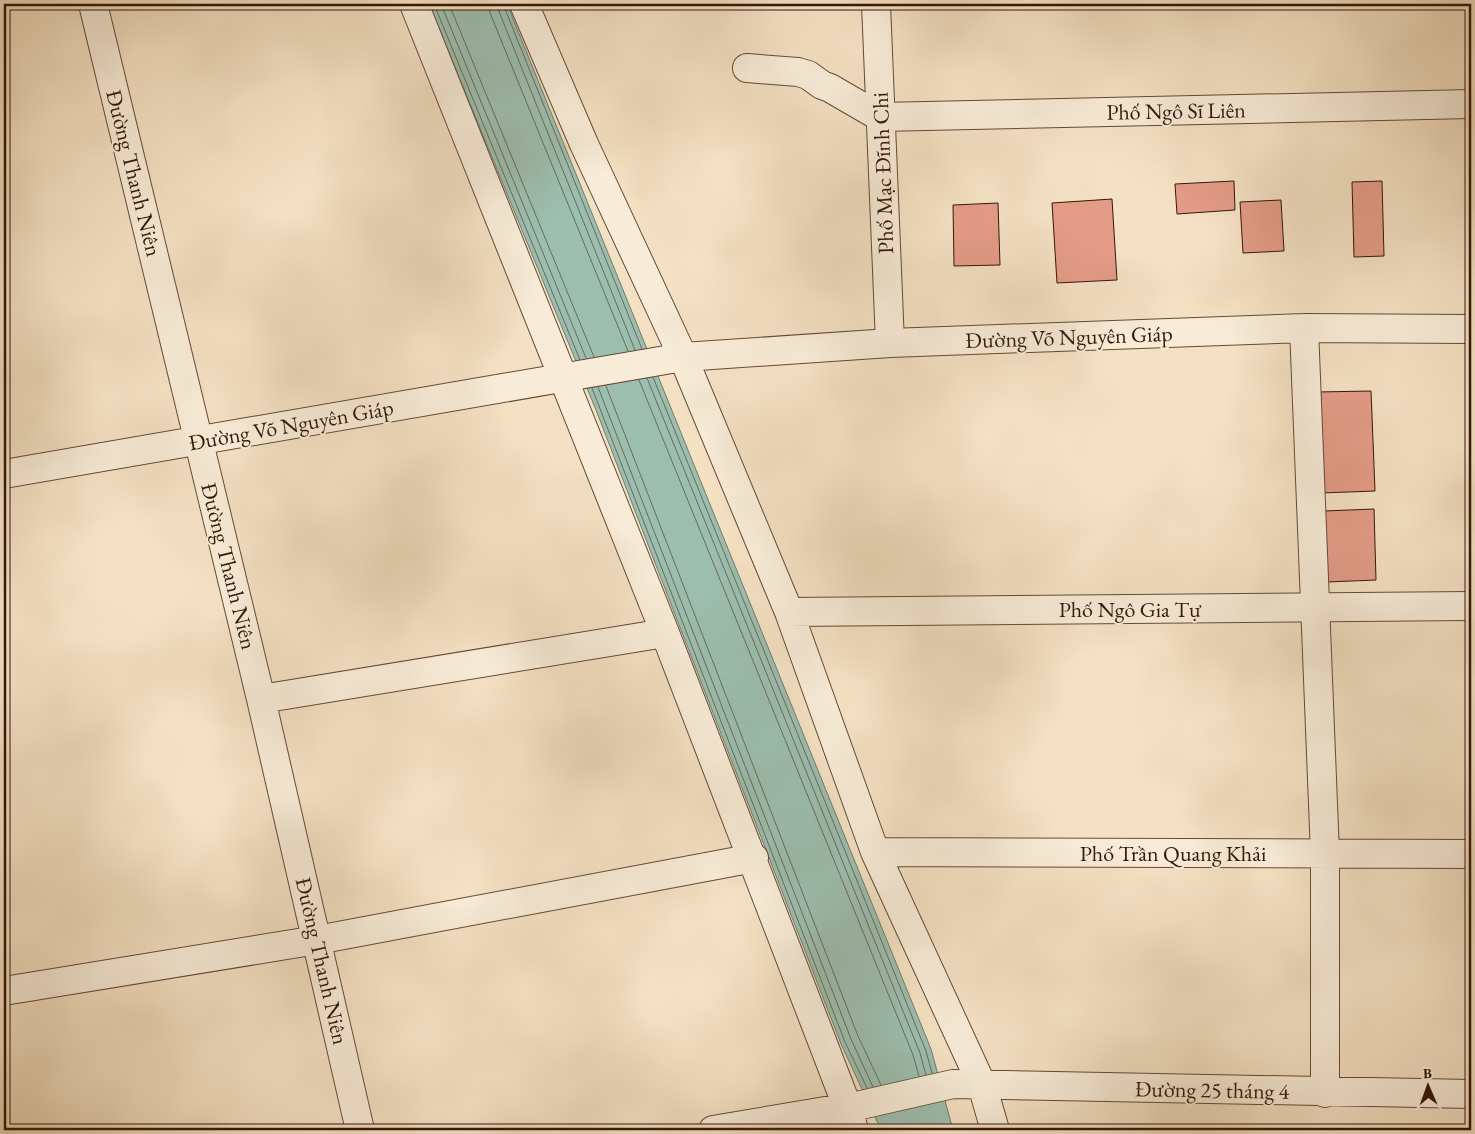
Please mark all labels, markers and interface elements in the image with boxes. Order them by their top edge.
street label: Đường Thanh Niên [99,87,169,260]
street label: Phố Mạc Đĩnh Chi [866,92,900,254]
street label: Phố Ngô Sĩ Liên [1106,95,1246,127]
street label: Đường Võ Nguyên Giáp [965,319,1173,355]
street label: Đường Võ Nguyên Giáp [186,393,396,457]
street label: Đường Thanh Niên [194,480,264,653]
street label: Phố Ngô Gia Tự [1059,595,1202,624]
street label: Phố Trần Quang Khải [1080,839,1266,868]
street label: Đường Thanh Niên [289,874,355,1048]
north arrow [1402,1062,1452,1112]
text: B [1423,1064,1432,1082]
street label: Đường 25 tháng 4 [1135,1074,1290,1106]

